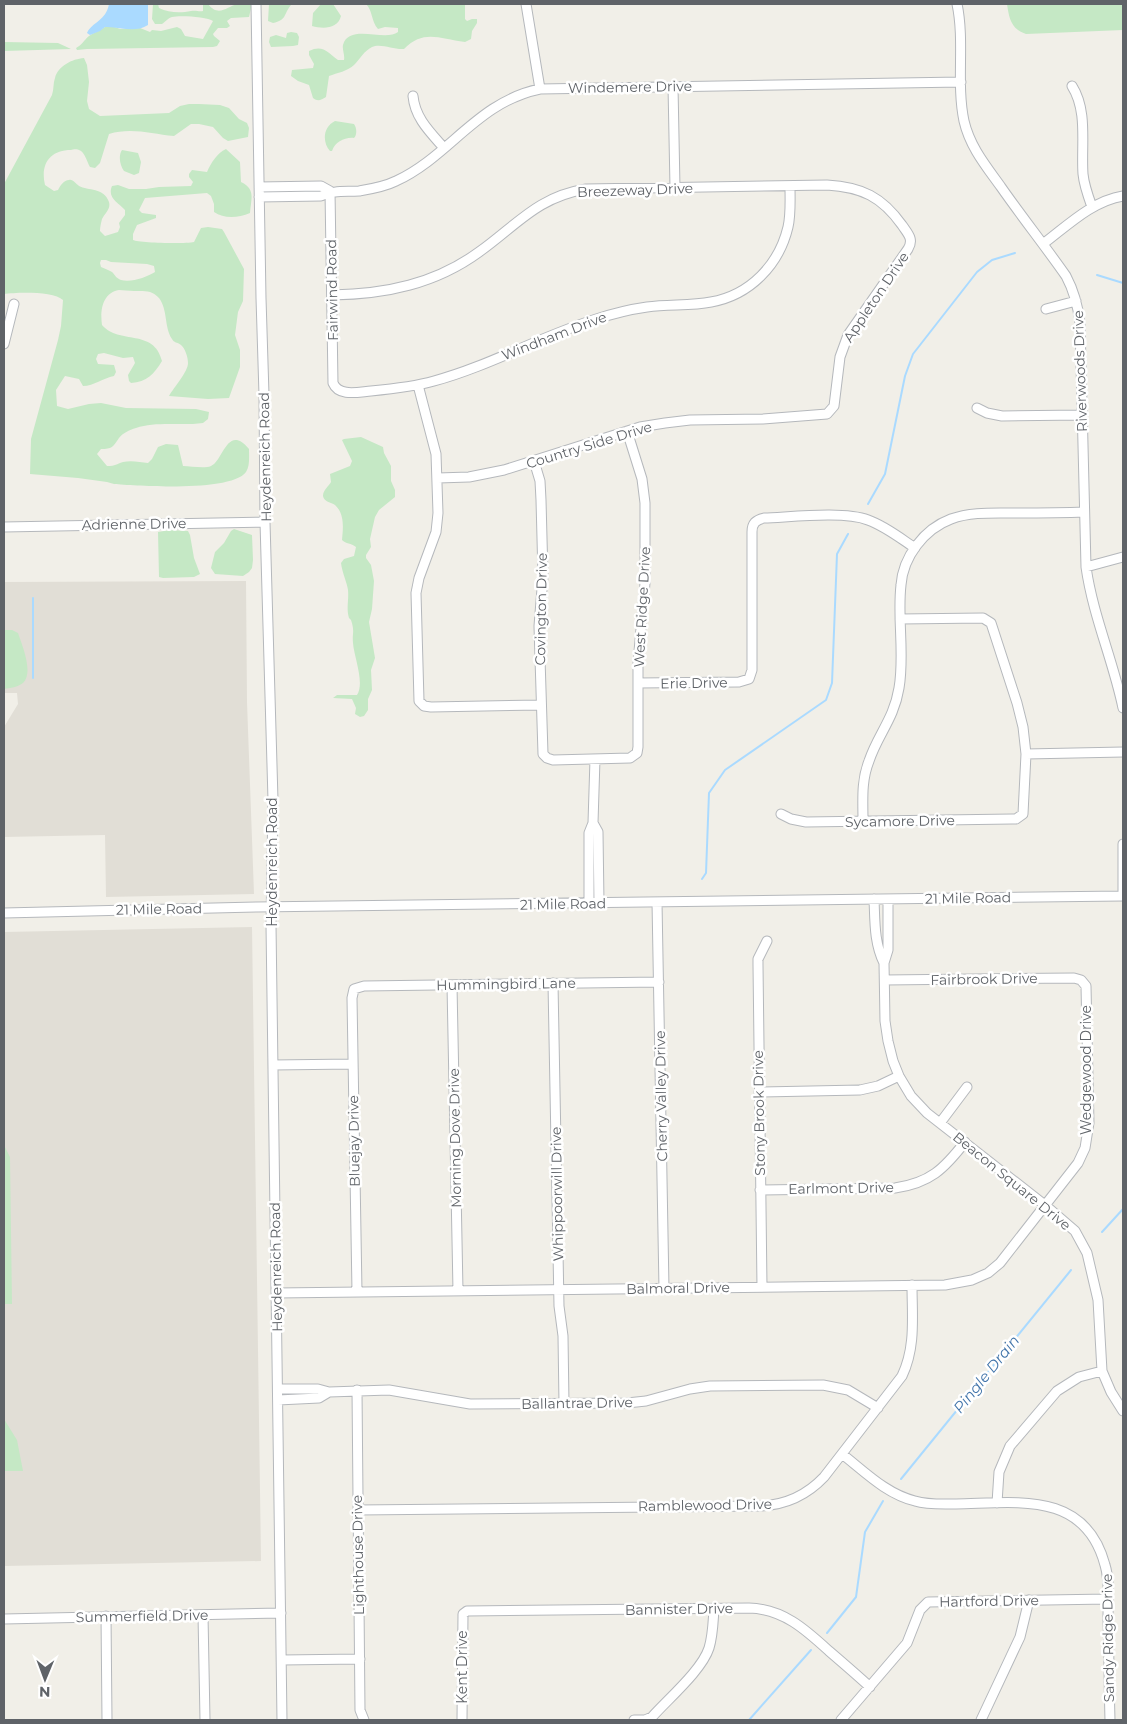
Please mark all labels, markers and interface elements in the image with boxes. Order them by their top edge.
street label: Windemere Drive [568,77,692,97]
street label: Breezeway Drive [577,179,693,201]
street label: Fairwind Road [322,239,342,341]
street label: Appleton Drive [839,248,913,346]
street label: Windham Drive [499,308,609,364]
street label: Riverwoods Drive [1069,310,1091,432]
street label: Heydenreich Road [255,392,275,522]
street label: Country Side Drive [524,417,654,473]
street label: Adrienne Drive [81,514,187,534]
street label: West Ridge Drive [630,546,654,668]
street label: Covington Drive [531,553,551,665]
street label: Erie Drive [660,673,728,693]
street label: Heydenreich Road [263,797,281,927]
street label: Sycamore Drive [845,811,955,831]
street label: 21 Mile Road [925,888,1011,908]
street label: 21 Mile Road [520,894,606,914]
street label: 21 Mile Road [116,899,202,919]
street label: Fairbrook Drive [930,969,1038,989]
street label: Hummingbird Lane [436,974,576,994]
street label: Wedgewood Drive [1077,1005,1095,1135]
street label: Cherry Valley Drive [651,1030,671,1162]
street label: Stony Brook Drive [749,1050,769,1176]
street label: Morning Dove Drive [445,1068,465,1208]
street label: Bluejay Drive [344,1095,364,1187]
street label: Whippoorwill Drive [547,1126,567,1262]
street label: Beacon Square Drive [949,1128,1075,1234]
street label: Earlmont Drive [788,1178,894,1198]
street label: Heydenreich Road [266,1202,286,1332]
street label: Balmoral Drive [626,1278,730,1298]
water label: Pingle Drain [949,1331,1023,1417]
street label: Ballantrae Drive [521,1393,633,1413]
street label: Lighthouse Drive [348,1495,368,1615]
street label: Ramblewood Drive [638,1495,772,1515]
street label: Sandy Ridge Drive [1098,1573,1118,1703]
street label: Hartford Drive [939,1591,1039,1611]
street label: Bannister Drive [625,1599,733,1619]
street label: Summerfield Drive [76,1606,208,1626]
street label: Kent Drive [453,1630,471,1704]
north arrow [20,1654,70,1704]
text: N [39,1683,51,1701]

